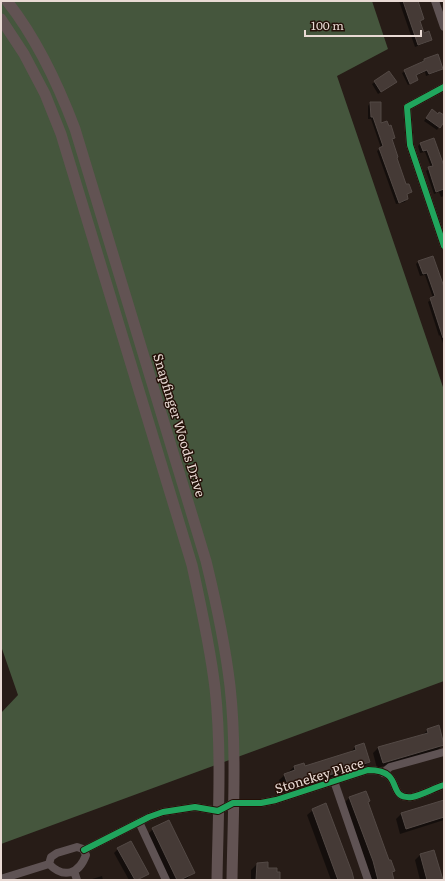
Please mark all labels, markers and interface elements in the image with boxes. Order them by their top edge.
scale bar [305,12,421,38]
text: 100 m [311,16,344,34]
street label: Snapfinger Woods Drive [149,351,211,499]
street label: Stonekey Place [272,752,366,798]

